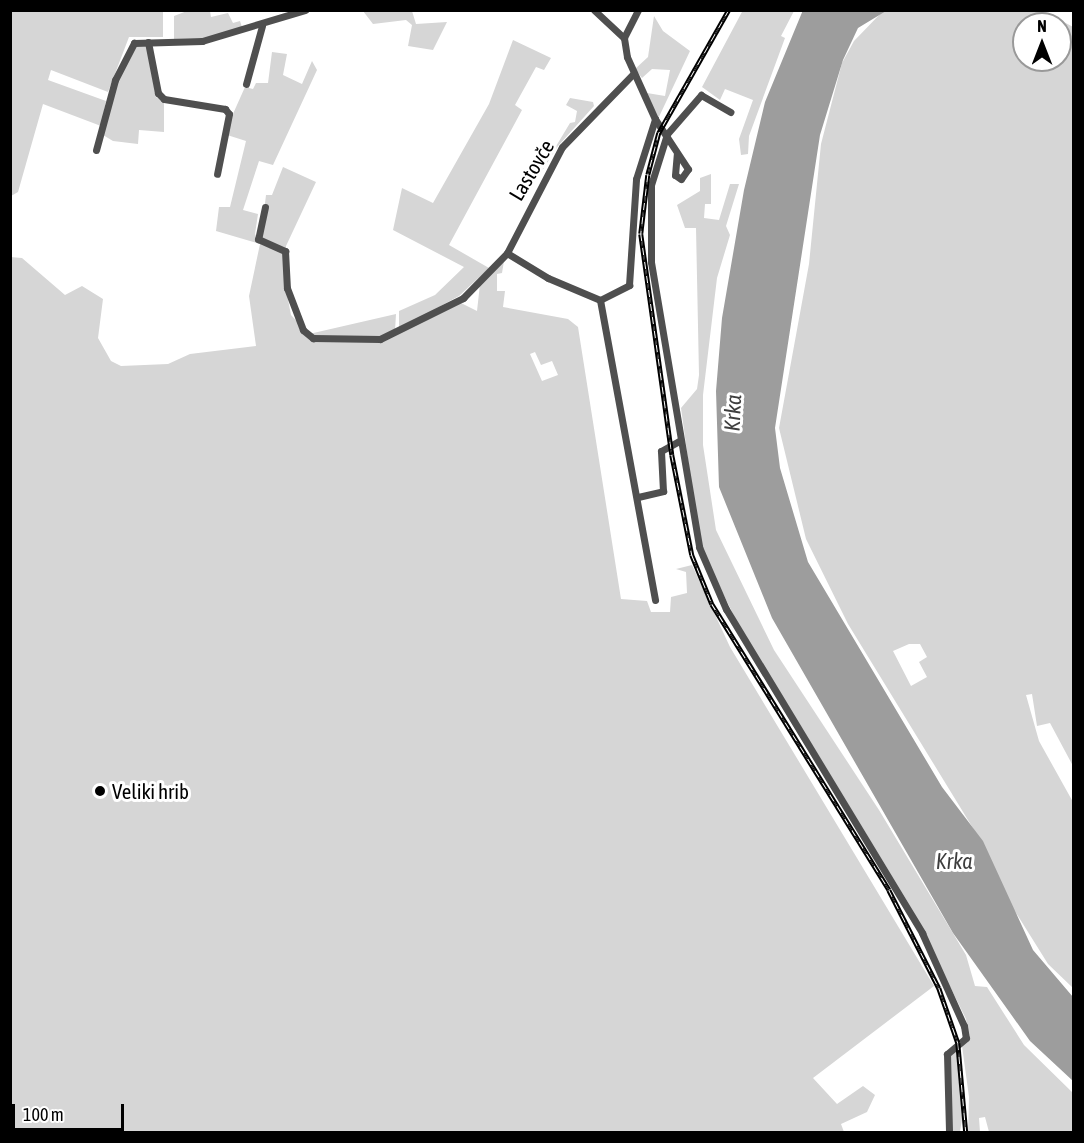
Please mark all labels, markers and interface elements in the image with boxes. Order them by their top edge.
north arrow [1012,12,1072,72]
text: N [1037,17,1047,35]
street label: Lastovče [503,135,559,205]
water label: Krka [719,394,747,432]
place label: Veliki hrib [112,778,189,804]
marker: Veliki hrib [93,784,107,798]
water label: Krka [936,849,972,875]
scale bar [15,1092,128,1130]
text: 100 m [23,1104,64,1125]

